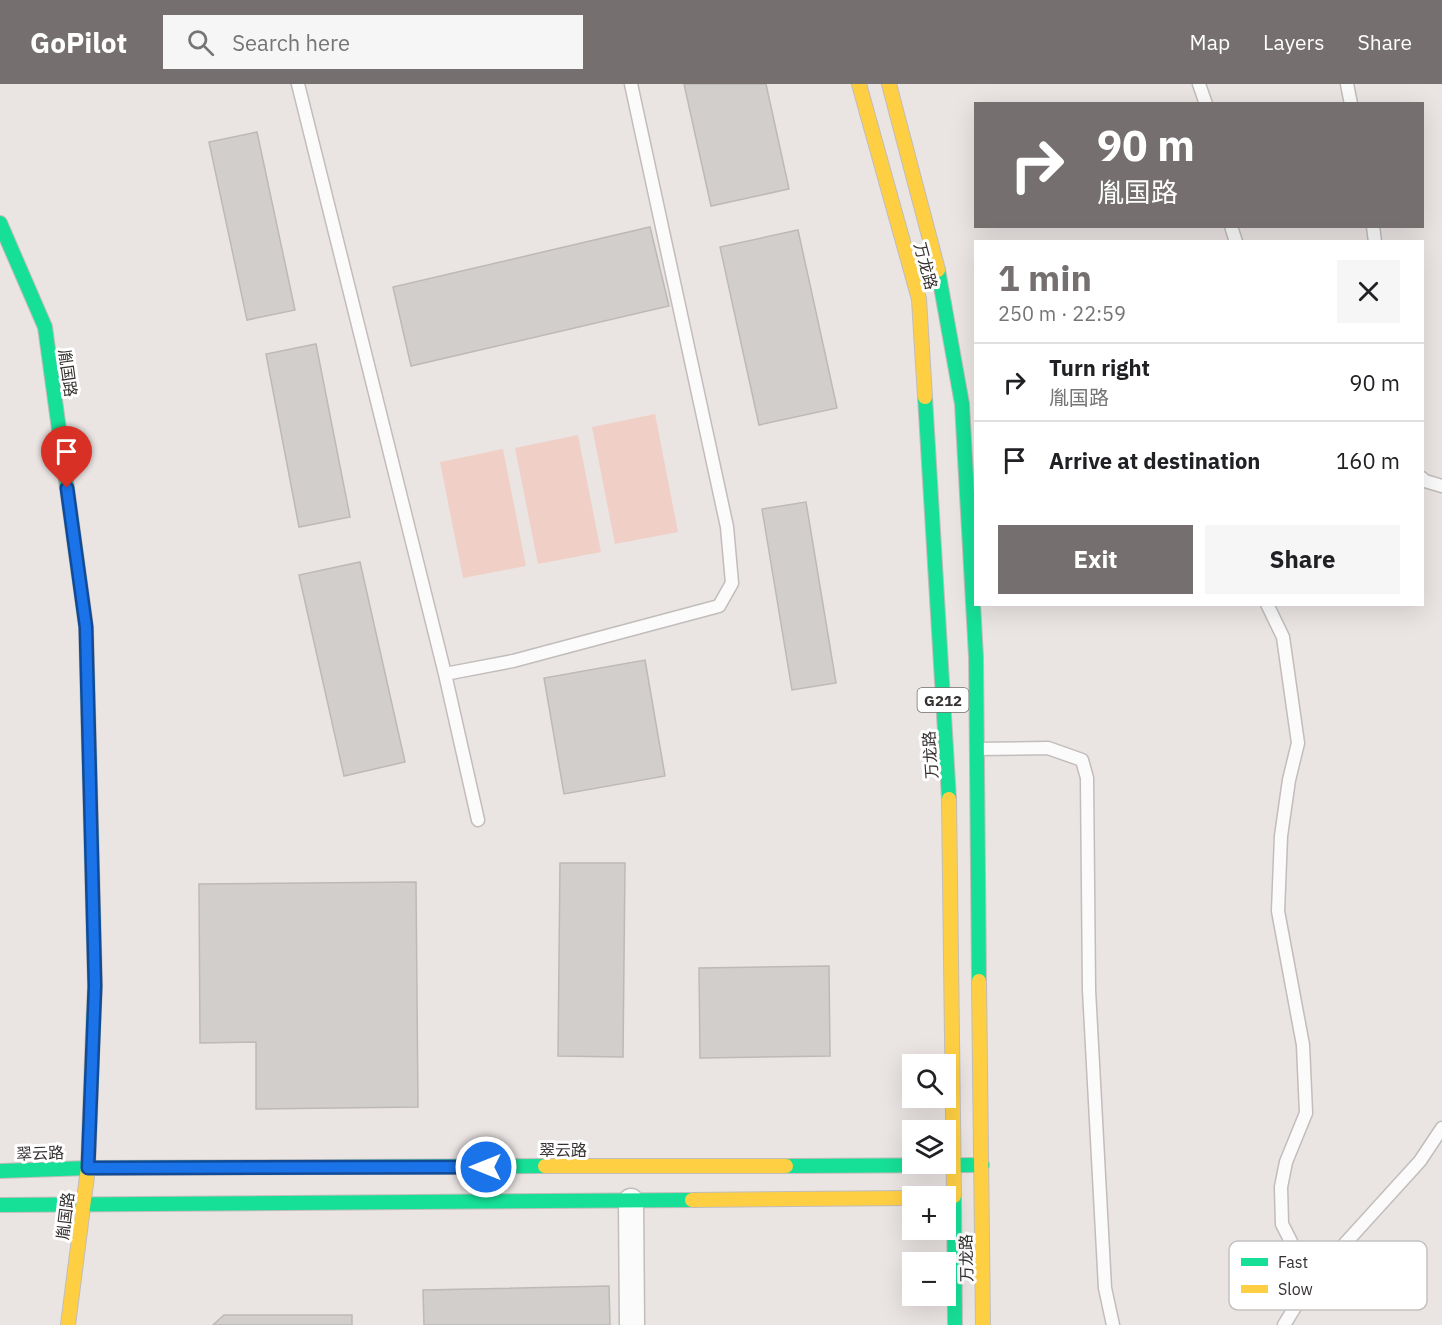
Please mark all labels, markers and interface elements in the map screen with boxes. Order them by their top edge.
search box [163,15,583,69]
text: GoPilot [30,24,127,61]
icon: search [184,26,217,59]
text: Search here [232,28,350,57]
text: Map [1190,28,1230,56]
text: Layers [1263,28,1325,56]
text: Share [1358,28,1412,56]
text: 90 m [1097,118,1195,173]
icon: right [998,126,1076,204]
text: 胤国路 [1097,174,1178,209]
street label: 万龙路 [910,240,942,292]
text: 1 min [998,254,1092,301]
button: close [1337,260,1400,323]
text: 250 m · 22:59 [998,300,1126,327]
street label: 胤国路 [55,348,81,398]
text: Turn right [1049,353,1150,382]
icon: right [998,366,1031,399]
text: 90 m [1349,368,1400,397]
text: 胤国路 [1049,384,1109,411]
pin [41,426,92,488]
icon: arrive [50,435,83,468]
icon: arrive [998,444,1031,477]
text: Arrive at destination [1049,446,1260,475]
text: 160 m [1336,446,1400,475]
button: Exit [998,525,1193,594]
button: Share [1205,525,1400,594]
road number: G212 [918,688,968,712]
street label: 万龙路 [918,730,942,780]
map controls [902,1054,956,1306]
button: search [902,1054,956,1108]
button: layers [902,1120,956,1174]
position arrow [454,1135,518,1199]
street label: 翠云路 [539,1140,587,1160]
street label: 翠云路 [16,1142,64,1164]
button: + [902,1186,956,1240]
street label: 胤国路 [52,1191,78,1241]
street label: 万龙路 [956,1234,976,1282]
legend [1229,1241,1427,1310]
button: − [902,1252,956,1306]
text: Fast [1278,1252,1308,1272]
text: Slow [1278,1279,1313,1299]

